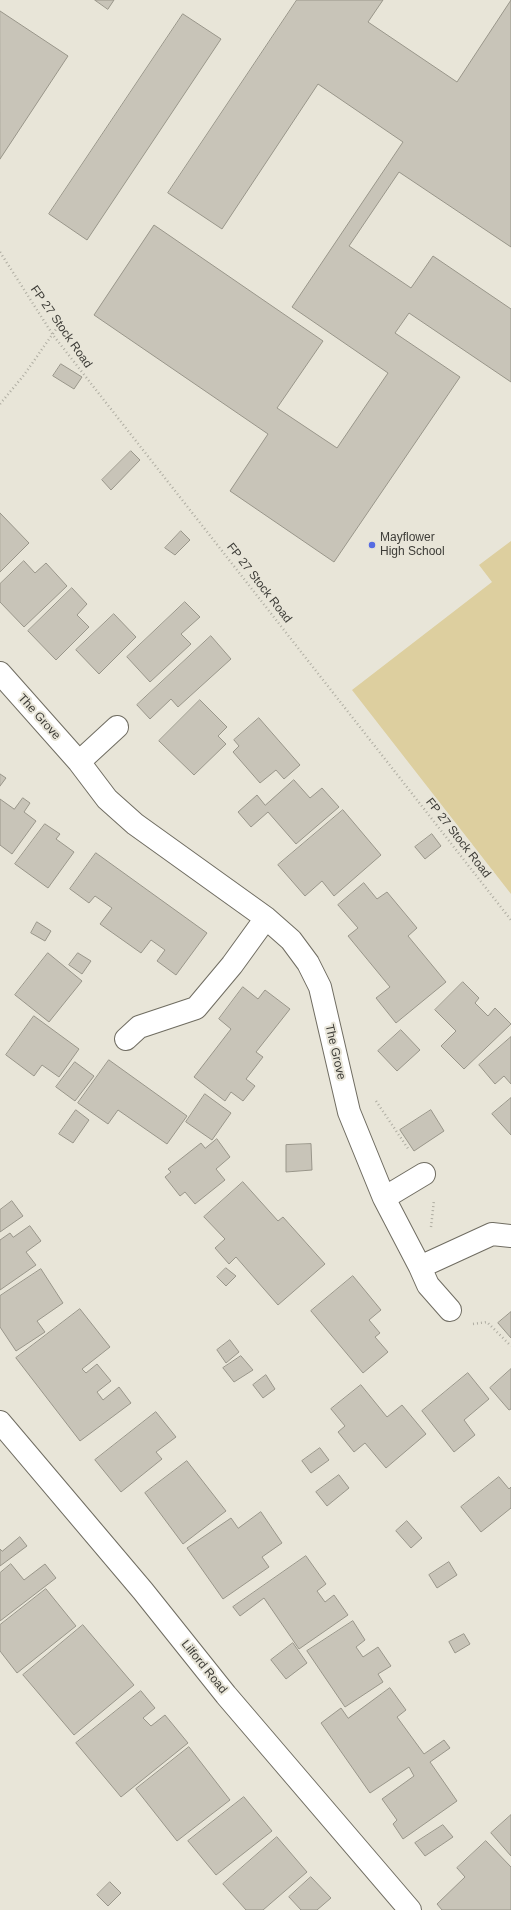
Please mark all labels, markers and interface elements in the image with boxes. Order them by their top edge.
street label: FP 27 Stock Road [27,283,95,371]
place label: Mayflower High School [380,531,445,559]
street label: FP 27 Stock Road [223,540,295,626]
marker: Mayflower High School [367,540,377,550]
street label: The Grove [15,691,63,743]
street label: FP 27 Stock Road [422,795,494,881]
street label: The Grove [322,1023,348,1081]
street label: Lilford Road [178,1637,230,1697]

